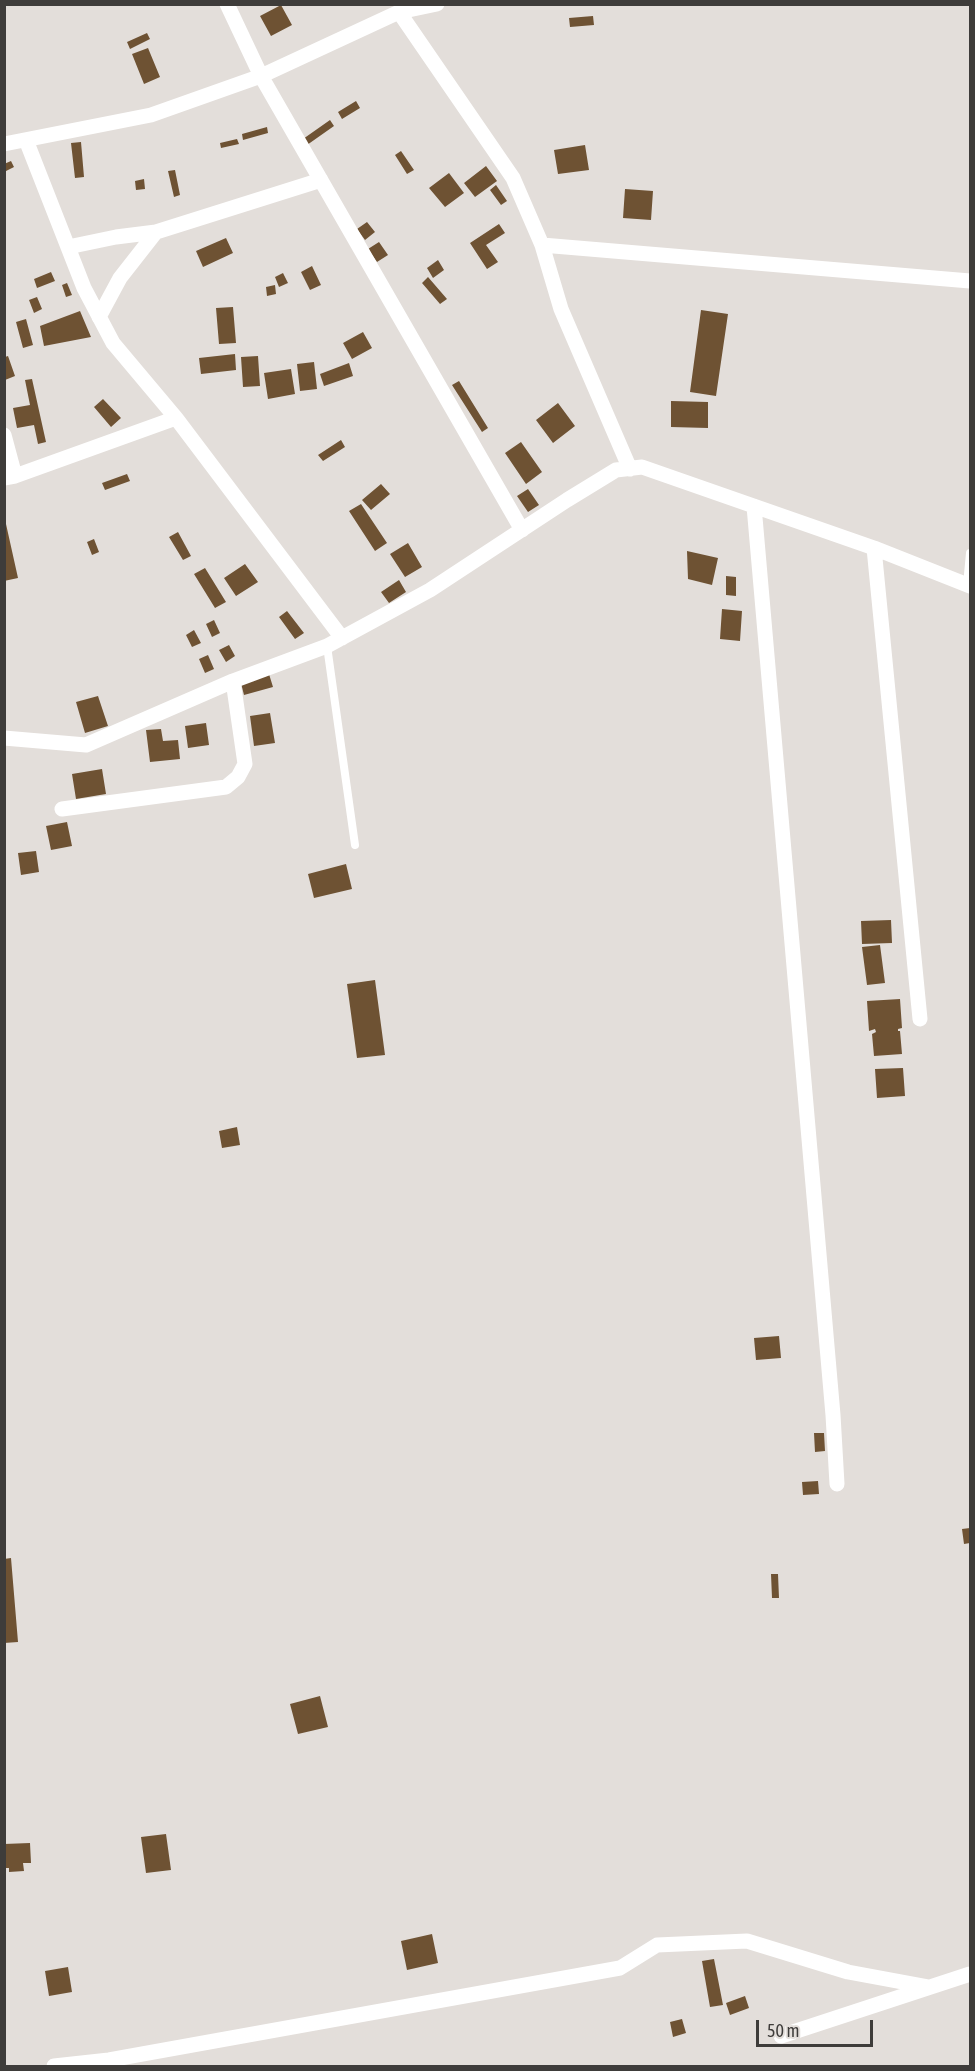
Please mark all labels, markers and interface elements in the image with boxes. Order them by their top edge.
scale bar [759,2008,876,2046]
text: 50 m [767,2020,799,2041]

